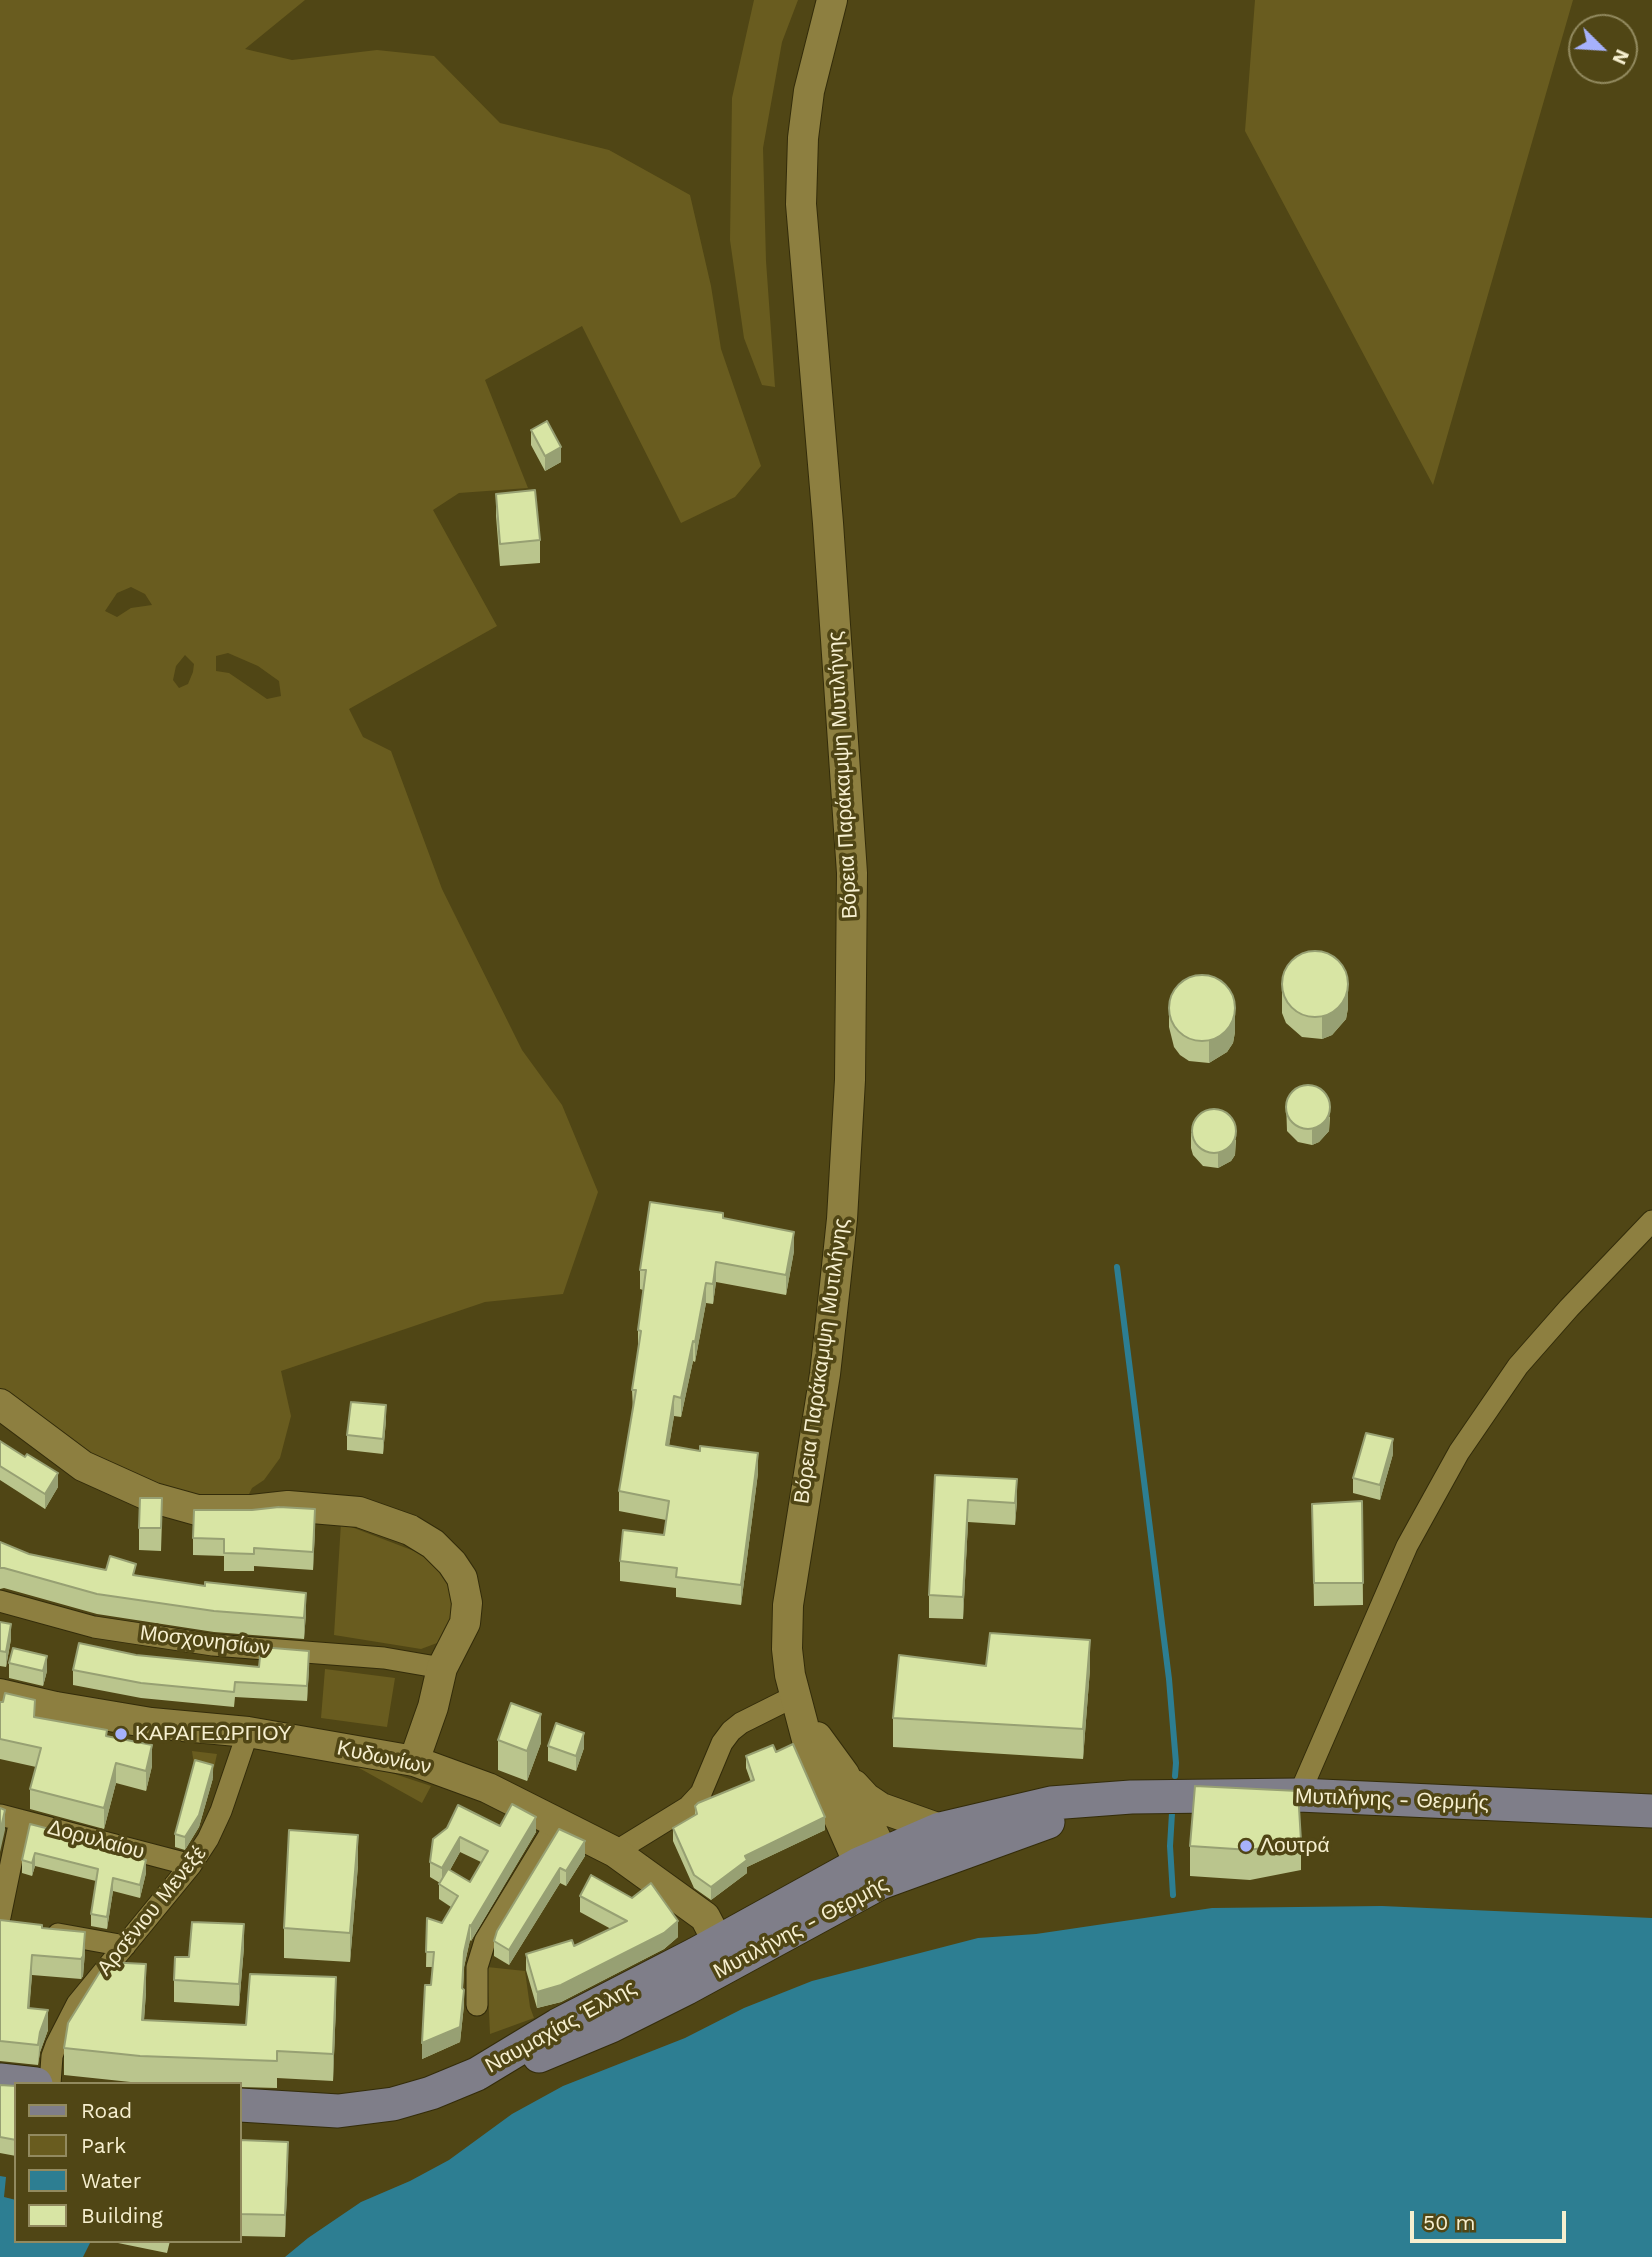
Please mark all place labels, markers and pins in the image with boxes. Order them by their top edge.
place label: ΚΑΡΑΓΕΩΡΓΙΟΥ [135,1721,292,1747]
marker: ΚΑΡΑΓΕΩΡΓΙΟΥ [113,1726,129,1742]
place label: Λουτρά [1260,1833,1330,1859]
marker: Λουτρά [1238,1838,1254,1854]

